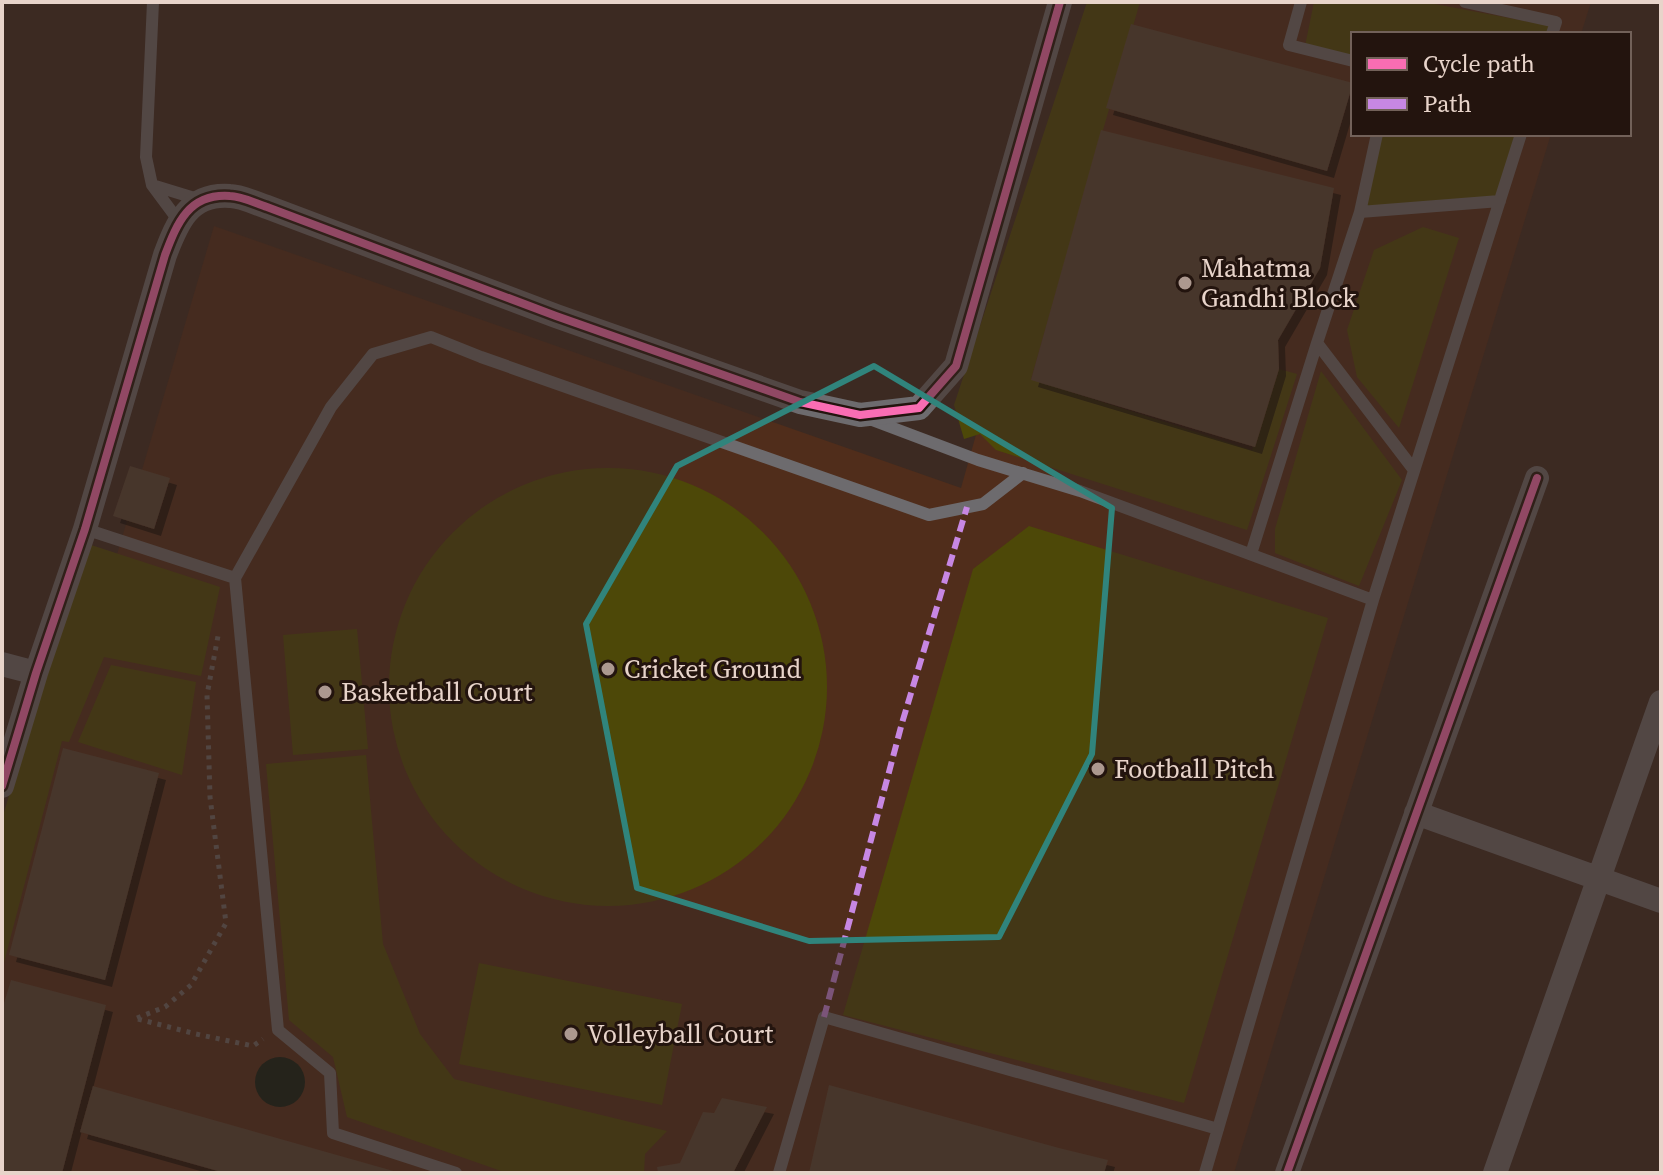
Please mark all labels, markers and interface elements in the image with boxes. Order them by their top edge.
legend [1351,32,1631,136]
text: Cycle path [1423,47,1535,80]
text: Path [1423,87,1472,120]
place label: Mahatma Gandhi Block [1201,250,1357,316]
marker: Mahatma Gandhi Block [1176,274,1194,292]
place label: Cricket Ground [624,651,801,687]
marker: Cricket Ground [599,660,617,678]
place label: Basketball Court [341,674,533,710]
marker: Basketball Court [316,683,334,701]
place label: Football Pitch [1114,751,1274,787]
marker: Football Pitch [1089,760,1107,778]
place label: Volleyball Court [587,1016,774,1052]
marker: Volleyball Court [562,1025,580,1043]

